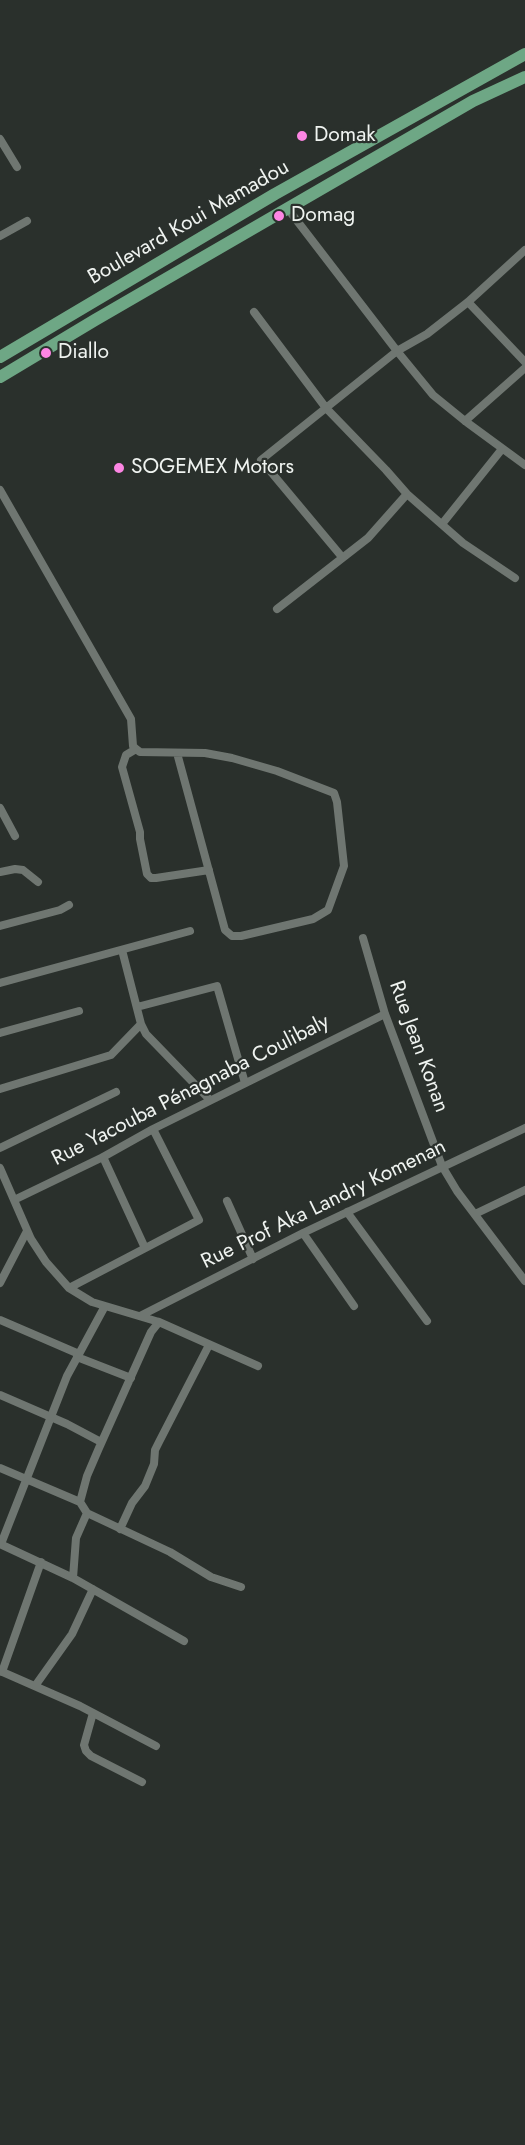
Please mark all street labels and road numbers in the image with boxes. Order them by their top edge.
street label: Boulevard Koui Mamadou [84,155,294,291]
street label: Rue Jean Konan [383,978,453,1116]
street label: Rue Yacouba Pénagnaba Coulibaly [48,1010,334,1172]
street label: Rue Prof Aka Landry Komenan [198,1135,450,1275]

